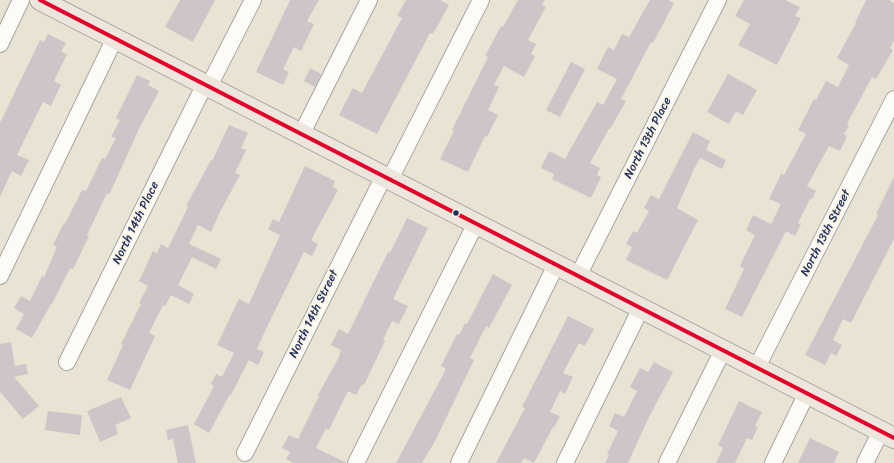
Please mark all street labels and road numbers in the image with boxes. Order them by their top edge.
street label: North 13th Place [621,95,675,181]
street label: North 14th Place [110,179,162,267]
street label: North 13th Street [798,187,854,279]
street label: North 14th Street [286,268,342,360]

